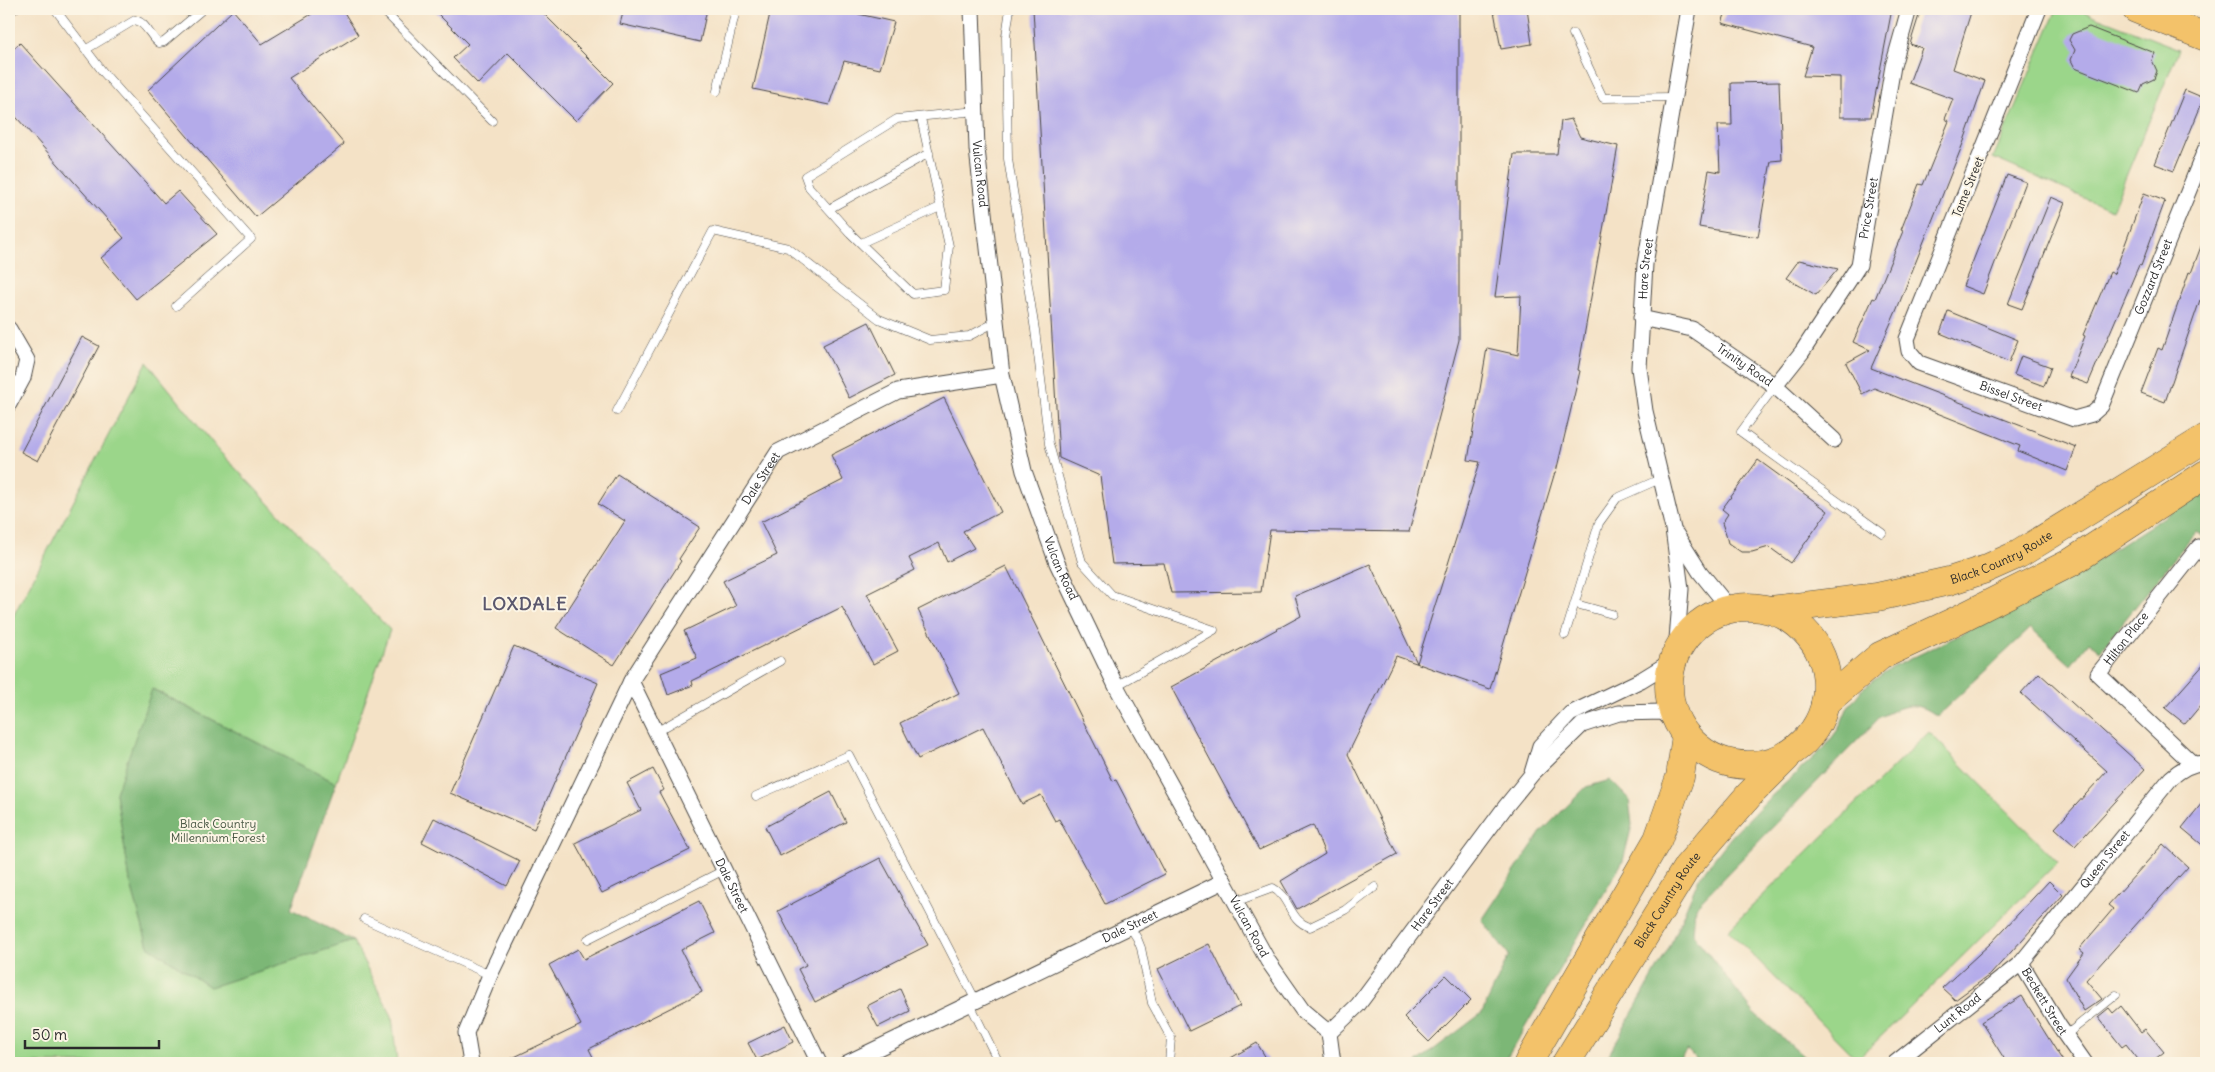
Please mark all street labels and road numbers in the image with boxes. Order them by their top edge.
street label: Vulcan Road [970,140,991,208]
street label: Tame Street [1949,154,1987,219]
street label: Price Street [1856,176,1881,240]
street label: Hare Street [1635,237,1656,300]
street label: Gozzard Street [2131,237,2175,317]
street label: Trinity Road [1714,340,1776,389]
street label: Bissel Street [1978,378,2045,414]
street label: Dale Street [738,449,783,507]
street label: Black Country Route [1948,527,2055,587]
street label: Vulcan Road [1041,534,1082,602]
street label: Hilton Place [2100,609,2151,668]
street label: Queen Street [2076,827,2133,891]
street label: Black Country Route [1631,849,1704,951]
street label: Dale Street [712,855,752,915]
street label: Hare Street [1408,876,1456,934]
street label: Vulcan Road [1226,893,1272,960]
street label: Dale Street [1100,906,1160,946]
street label: Beckett Street [2019,965,2071,1038]
street label: Lunt Road [1931,990,1984,1036]

